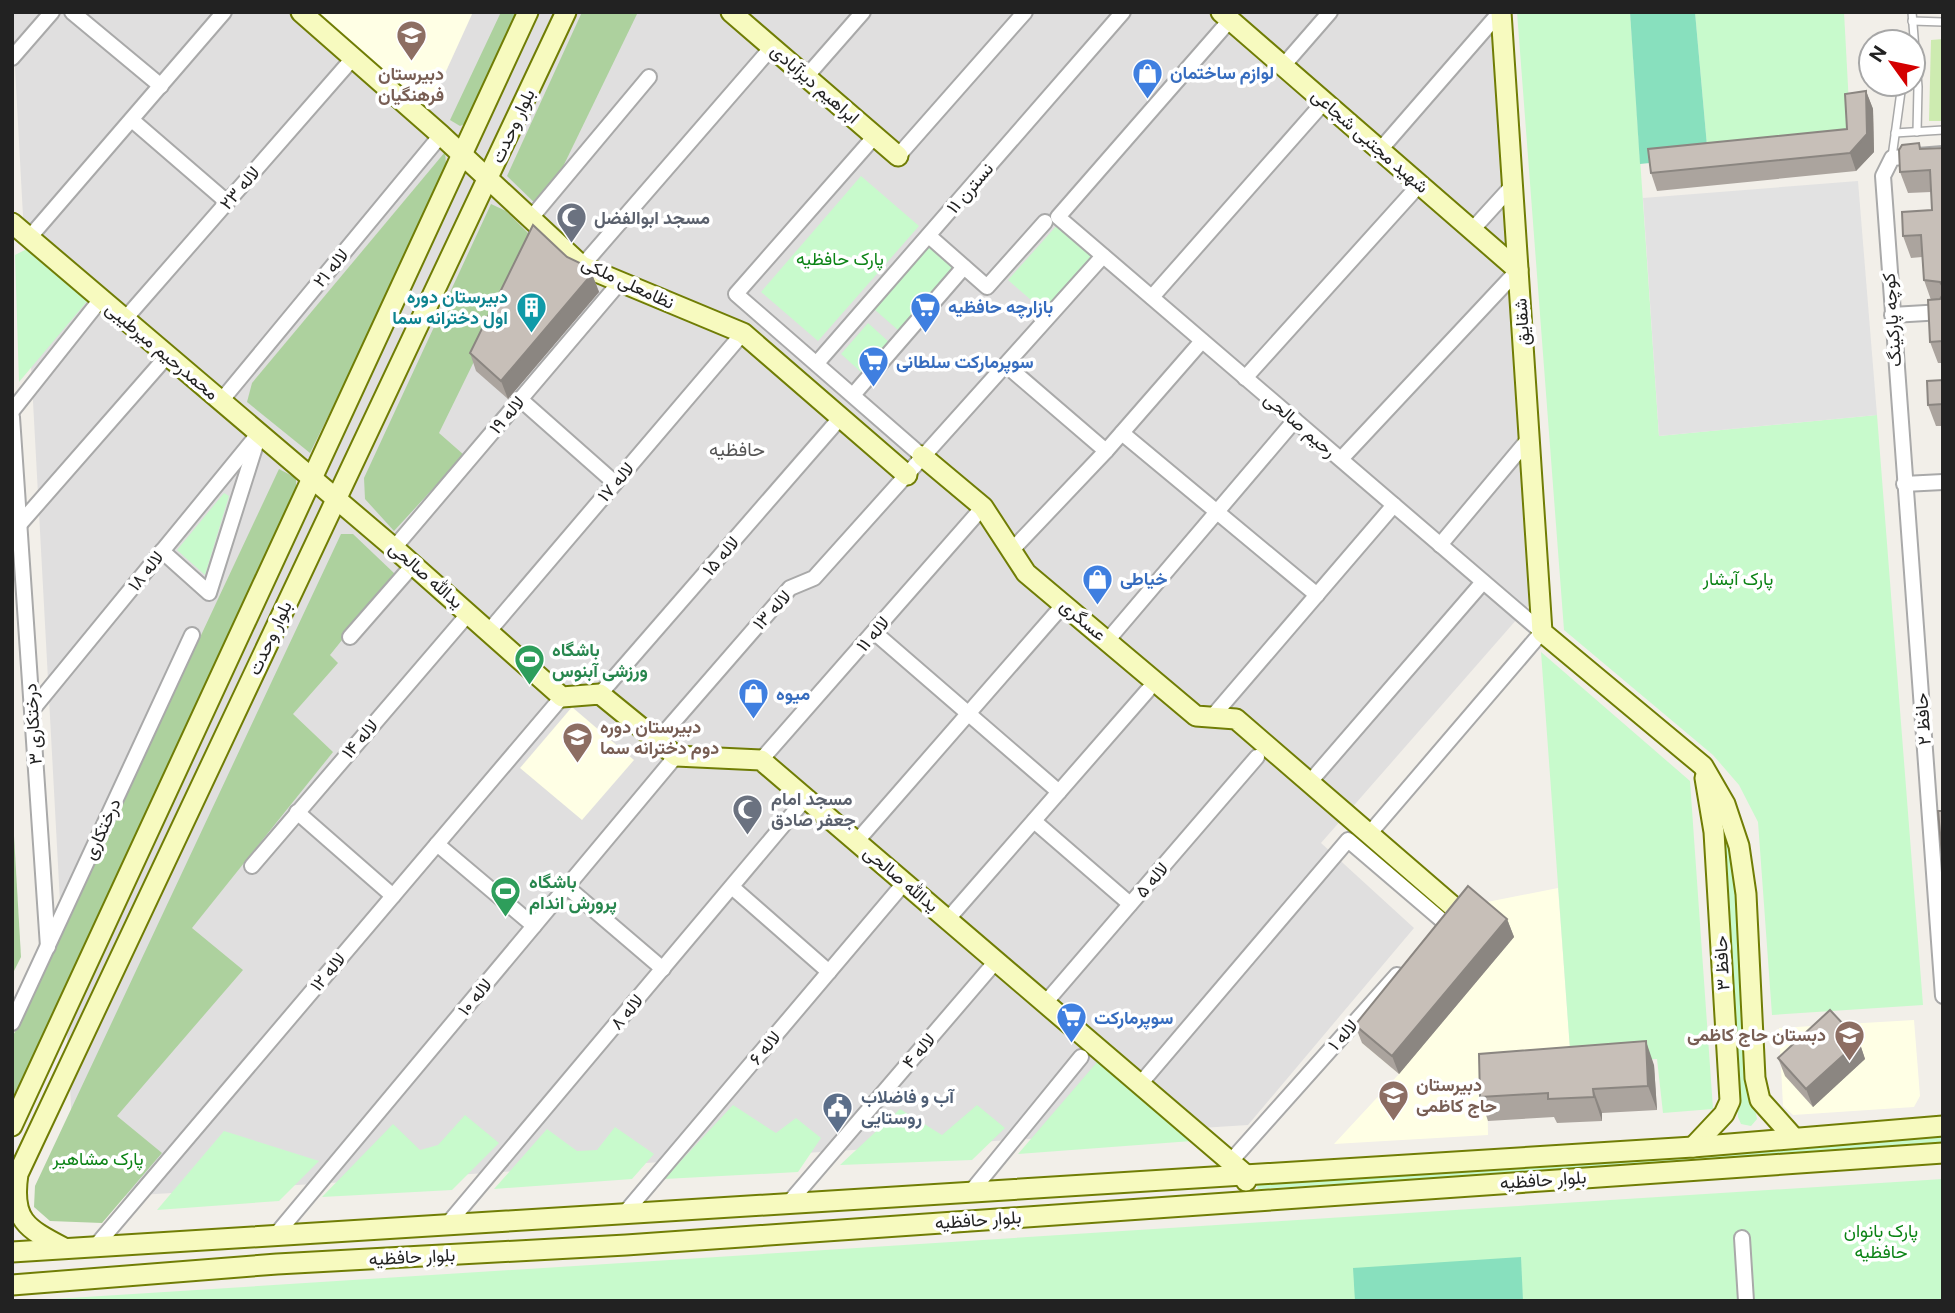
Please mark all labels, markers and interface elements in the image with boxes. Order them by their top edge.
school or university icon: دبیرستان فرهنگیان [394,19,428,63]
north arrow [1857,28,1927,98]
street label: ابراهیم دیزآبادی [766,40,864,129]
text: N [1864,42,1891,66]
shop icon: لوازم ساختمان [1130,56,1164,100]
place label: لوازم ساختمان [1170,62,1274,85]
place label: دبیرستان فرهنگیان [378,63,444,106]
street label: شهید مجتبی شجاعی [1307,84,1433,198]
street label: بلوار وحدت [486,85,540,167]
street label: نسترن ۱۱ [942,158,998,218]
street label: لاله ۲۳ [215,162,264,214]
mosque icon: مسجد ابوالفضل [554,201,588,245]
place label: مسجد ابوالفضل [594,207,710,229]
street label: لاله ۲۱ [309,244,353,291]
park label: پارک حافظیه [796,248,884,271]
street label: نظامعلی ملکی [578,252,678,314]
street label: کوچه پارکینگ [1878,272,1907,368]
place label: دبیرستان دوره اول دخترانه سما [392,286,508,329]
building icon: دبیرستان دوره اول دخترانه سما [514,290,548,334]
supermarket icon: بازارچه حافظیه [908,290,942,334]
place label: بازارچه حافظیه [948,296,1053,319]
street label: محمدرحیم میرطیبی [100,297,223,406]
street label: شقایق [1509,298,1535,346]
supermarket icon: سوپرمارکت سلطانی [856,345,890,389]
place label: سوپرمارکت سلطانی [896,351,1034,374]
street label: رحیم صالحی [1259,388,1340,463]
street label: لاله ۱۹ [485,392,529,438]
district label: حافظیه [709,438,765,461]
street label: لاله ۱۷ [593,458,638,506]
street label: لاله ۱۵ [698,532,743,580]
street label: یدالله صالحی [384,537,468,613]
street label: لاله ۱۸ [123,547,168,595]
shop icon: خیاطی [1080,562,1114,606]
place label: خیاطی [1120,568,1167,590]
park label: پارک آبشار [1702,568,1773,591]
street label: لاله ۱۳ [748,586,795,634]
street label: عسگری [1055,594,1111,646]
street label: بلوار وحدت [243,597,297,679]
street label: لاله ۱۱ [852,612,894,655]
place label: باشگاه ورزشی آبنوس [552,639,648,682]
sports icon: باشگاه ورزشی آبنوس [512,643,546,687]
shop icon: میوه [736,677,770,721]
street label: درختکاری ۳ [19,683,47,765]
place label: میوه [776,683,810,705]
street label: حافظ ۲ [1910,692,1935,746]
street label: لاله ۱۴ [337,715,382,762]
place label: دبیرستان دوره دوم دخترانه سما [600,716,719,760]
school or university icon: دبیرستان دوره دوم دخترانه سما [560,720,594,764]
place label: مسجد امام جعفر صادق [771,788,856,831]
mosque icon: مسجد امام جعفر صادق [731,792,765,836]
street label: درختکاری [78,795,126,863]
street label: یدالله صالحی [859,841,943,917]
street label: لاله ۵ [1131,858,1173,902]
place label: باشگاه پرورش اندام [529,871,617,915]
sports icon: باشگاه پرورش اندام [489,875,523,919]
street label: حافظ ۳ [1710,935,1733,991]
street label: لاله ۱۲ [306,948,350,995]
street label: لاله ۱۰ [453,974,496,1019]
street label: لاله ۸ [606,990,647,1034]
supermarket icon: سوپرمارکت [1054,1001,1088,1045]
place label: سوپرمارکت [1094,1007,1173,1030]
street label: لاله ۱ [1323,1015,1362,1054]
school or university icon: دبستان حاج کاظمی [1832,1018,1866,1062]
place label: دبستان حاج کاظمی [1687,1024,1826,1047]
street label: لاله ۶ [744,1026,785,1069]
street label: لاله ۴ [898,1029,939,1072]
place label: دبیرستان حاج کاظمی [1416,1074,1497,1118]
school or university icon: دبیرستان حاج کاظمی [1376,1078,1410,1122]
place label: آب و فاضلاب روستایی [861,1086,955,1129]
public building icon: آب و فاضلاب روستایی [821,1090,855,1134]
park label: پارک مشاهیر [51,1148,144,1171]
street label: بلوار حافظیه [1499,1166,1587,1194]
street label: بلوار حافظیه [934,1206,1022,1234]
park label: پارک بانوان حافظیه [1844,1220,1918,1262]
street label: بلوار حافظیه [368,1244,456,1270]

